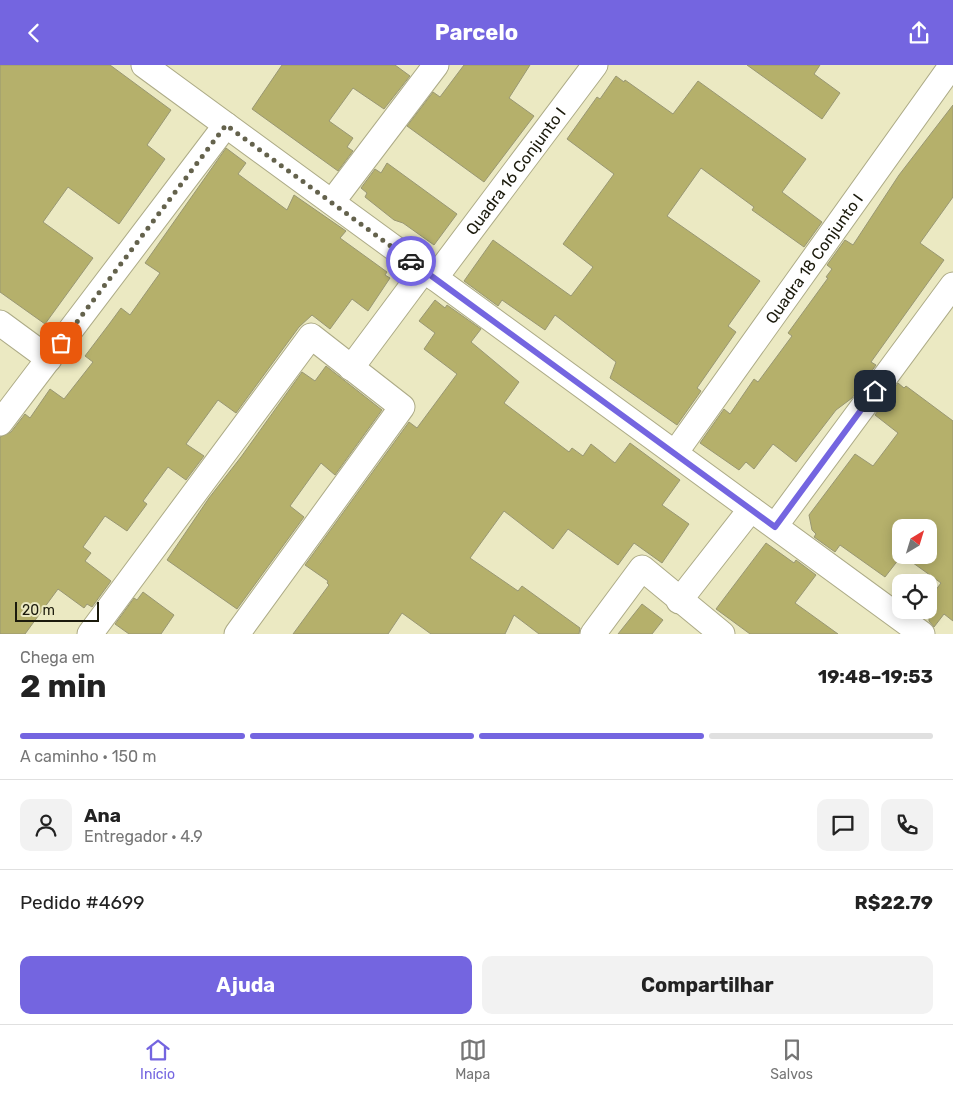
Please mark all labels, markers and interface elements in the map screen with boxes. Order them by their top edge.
icon: back [20,19,48,47]
text: Parcelo [435,19,518,46]
icon: share [905,19,933,47]
street label: Quadra 16 Conjunto I [461,103,570,238]
street label: Quadra 18 Conjunto I [761,190,867,327]
courier [386,236,436,286]
icon: car [397,247,425,275]
pin [40,322,82,364]
icon: bag [47,329,75,357]
pin [854,370,896,412]
icon: home [861,377,889,405]
north arrow [892,519,938,564]
map controls [892,519,937,619]
button: locate [892,574,937,619]
scale bar [15,599,99,622]
text: 20 m [22,602,55,619]
text: Chega em [20,648,95,667]
text: 19:48–19:53 [818,665,933,688]
text: 2 min [20,667,107,705]
text: A caminho · 150 m [20,747,156,766]
button: person [20,799,72,851]
button: chat [817,799,869,851]
button: phone [881,799,933,851]
text: Ana [84,804,121,827]
text: Entregador · 4.9 [84,827,203,846]
text: Pedido #4699 [20,891,145,914]
text: R$22.79 [855,891,933,914]
button: Ajuda [20,956,472,1014]
button: Compartilhar [482,956,933,1014]
tab: Início [140,1036,175,1083]
tab: Mapa [455,1036,490,1083]
tab: Salvos [770,1036,813,1083]

